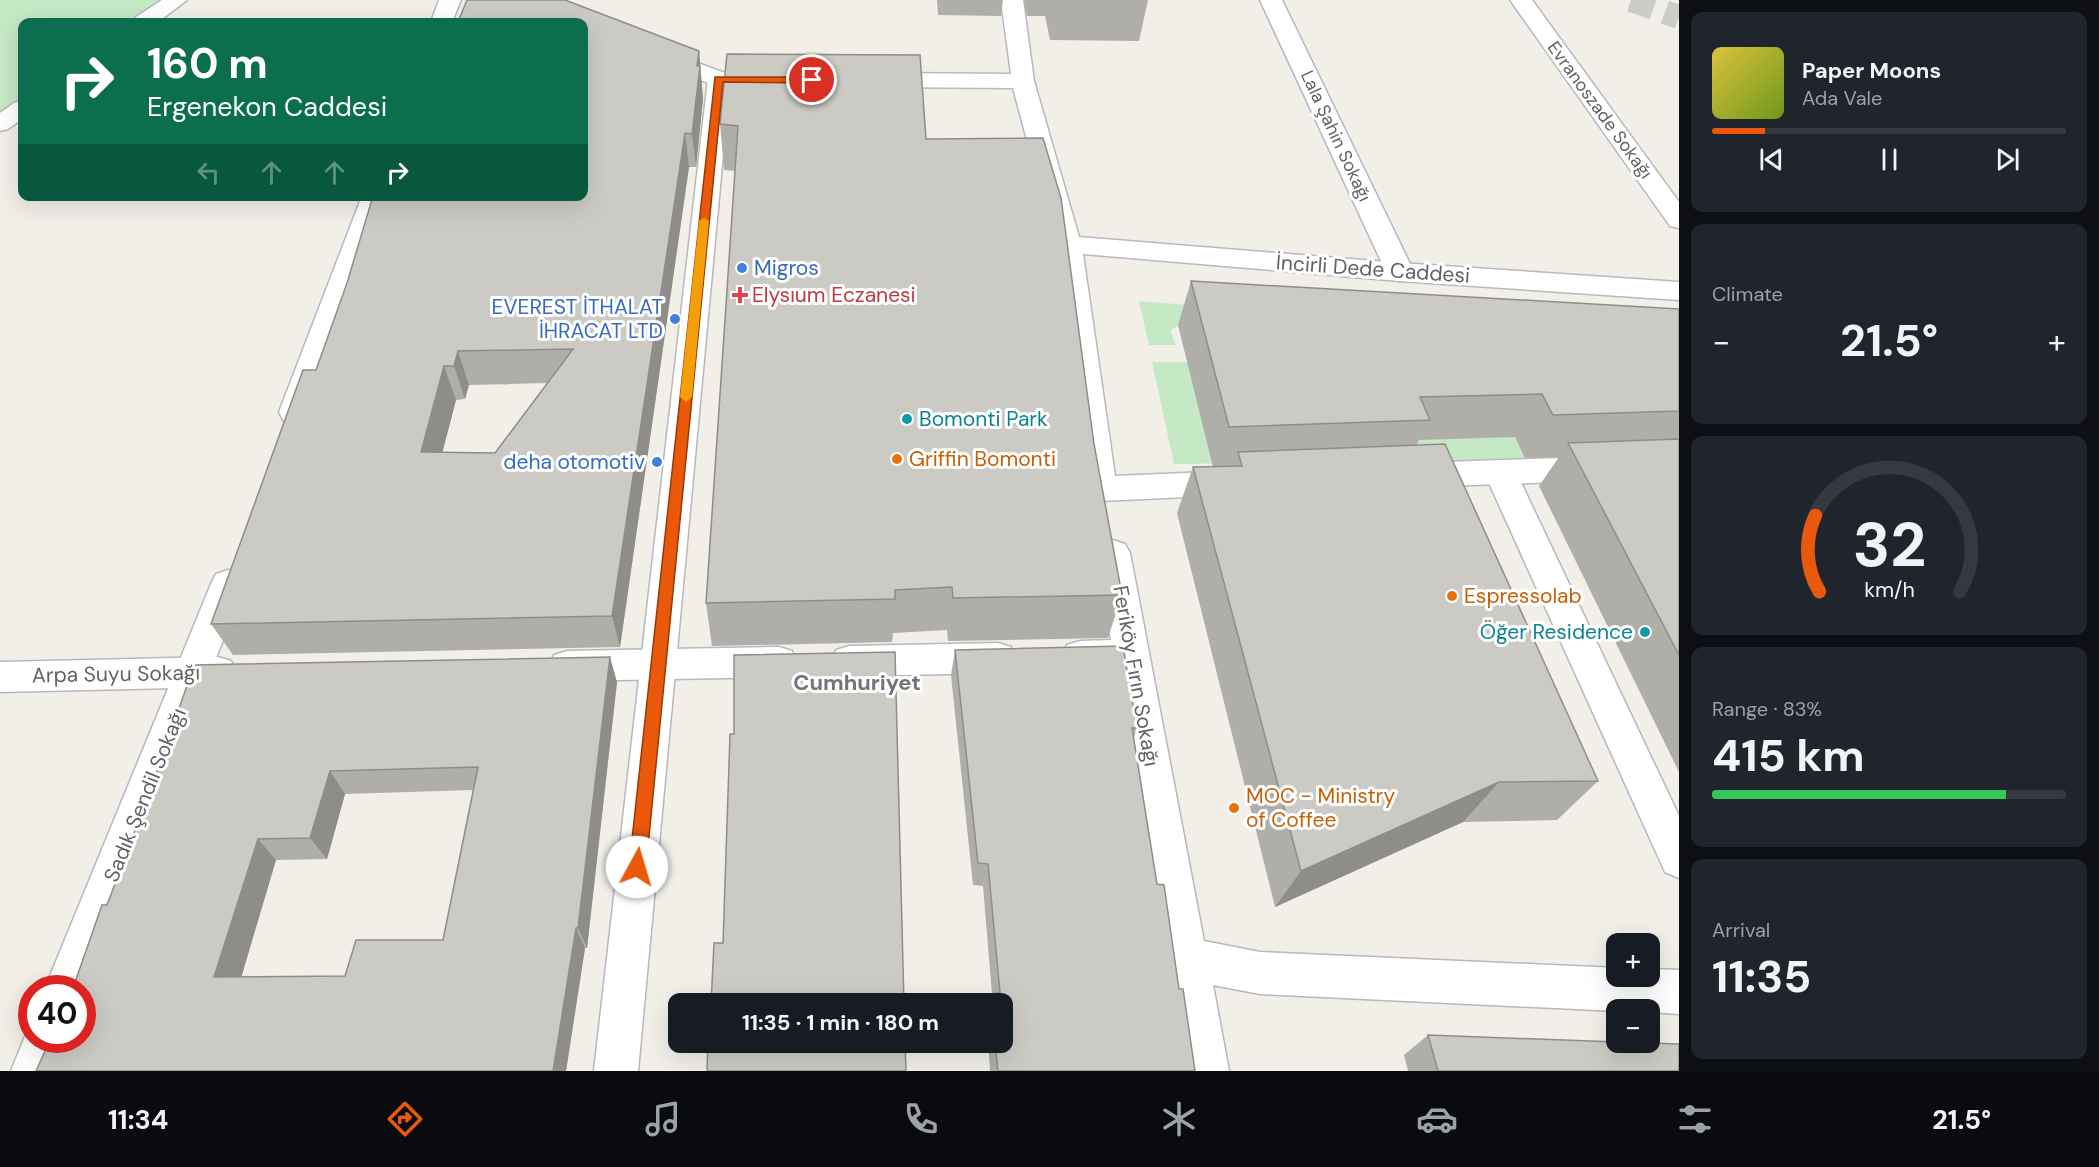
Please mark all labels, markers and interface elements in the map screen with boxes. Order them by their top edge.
text: 160 m [147,36,268,91]
street label: Evranoszade Sokağı [1542,36,1658,184]
icon: right [48,42,126,120]
pin [786,54,837,105]
text: Paper Moons [1802,56,1941,85]
icon: arrive [795,63,828,96]
street label: Lala Şahin Sokağı [1295,67,1377,205]
text: Ada Vale [1802,85,1882,111]
text: Ergenekon Caddesi [147,89,387,124]
icon: previous [1755,143,1788,176]
icon: pause [1873,143,1906,176]
icon: next [1991,143,2024,176]
icon: left [192,156,225,189]
icon: ahead [255,156,288,189]
icon: ahead [318,156,351,189]
icon: right [381,156,414,189]
street label: İncirli Dede Caddesi [1275,248,1471,290]
place label: Migros [754,254,819,282]
marker: Migros [735,261,749,275]
place label: Elysıum Eczanesi [752,281,916,309]
text: Climate [1712,281,1783,307]
marker: Elysıum Eczanesi [733,288,747,302]
place label: EVEREST İTHALAT İHRACAT LTD [492,293,663,345]
text: 21.5° [1840,311,1938,370]
marker: EVEREST İTHALAT İHRACAT LTD [668,312,682,326]
text: − [1712,320,1730,363]
text: + [2048,320,2066,363]
place label: Bomonti Park [919,405,1048,433]
marker: Bomonti Park [900,412,914,426]
place label: Griffin Bomonti [909,445,1056,473]
place label: deha otomotiv [503,448,645,476]
marker: Griffin Bomonti [890,452,904,466]
marker: deha otomotiv [650,455,664,469]
text: 32 [1852,505,1926,586]
text: km/h [1864,577,1914,605]
place label: Espressolab [1464,582,1582,610]
street label: Feriköy Fırın Sokağı [1106,583,1166,769]
marker: Espressolab [1445,589,1459,603]
place label: Öğer Residence [1480,618,1633,646]
marker: Öğer Residence [1638,625,1652,639]
street label: Arpa Suyu Sokağı [32,659,200,689]
district label: Cumhuriyet [793,668,921,697]
text: Range · 83% [1712,696,1822,722]
street label: Sadık Şendil Sokağı [97,704,193,886]
text: 415 km [1712,726,1865,785]
place label: MOC - Ministry of Coffee [1246,782,1395,834]
marker: MOC - Ministry of Coffee [1227,801,1241,815]
position arrow [605,835,669,899]
text: Arrival [1712,917,1770,943]
map controls [1606,933,1660,1053]
button: + [1606,933,1660,987]
text: 11:35 [1712,947,1811,1006]
speed limit sign: 40 [18,975,96,1053]
button: − [1606,999,1660,1053]
text: 11:35 · 1 min · 180 m [742,1008,939,1037]
icon: directions [384,1098,426,1140]
icon: music [642,1098,684,1140]
icon: phone [900,1098,942,1140]
icon: climate [1158,1098,1200,1140]
icon: car [1416,1098,1458,1140]
icon: filters [1674,1098,1716,1140]
text: 11:34 [108,1102,168,1137]
text: 21.5° [1932,1102,1991,1137]

